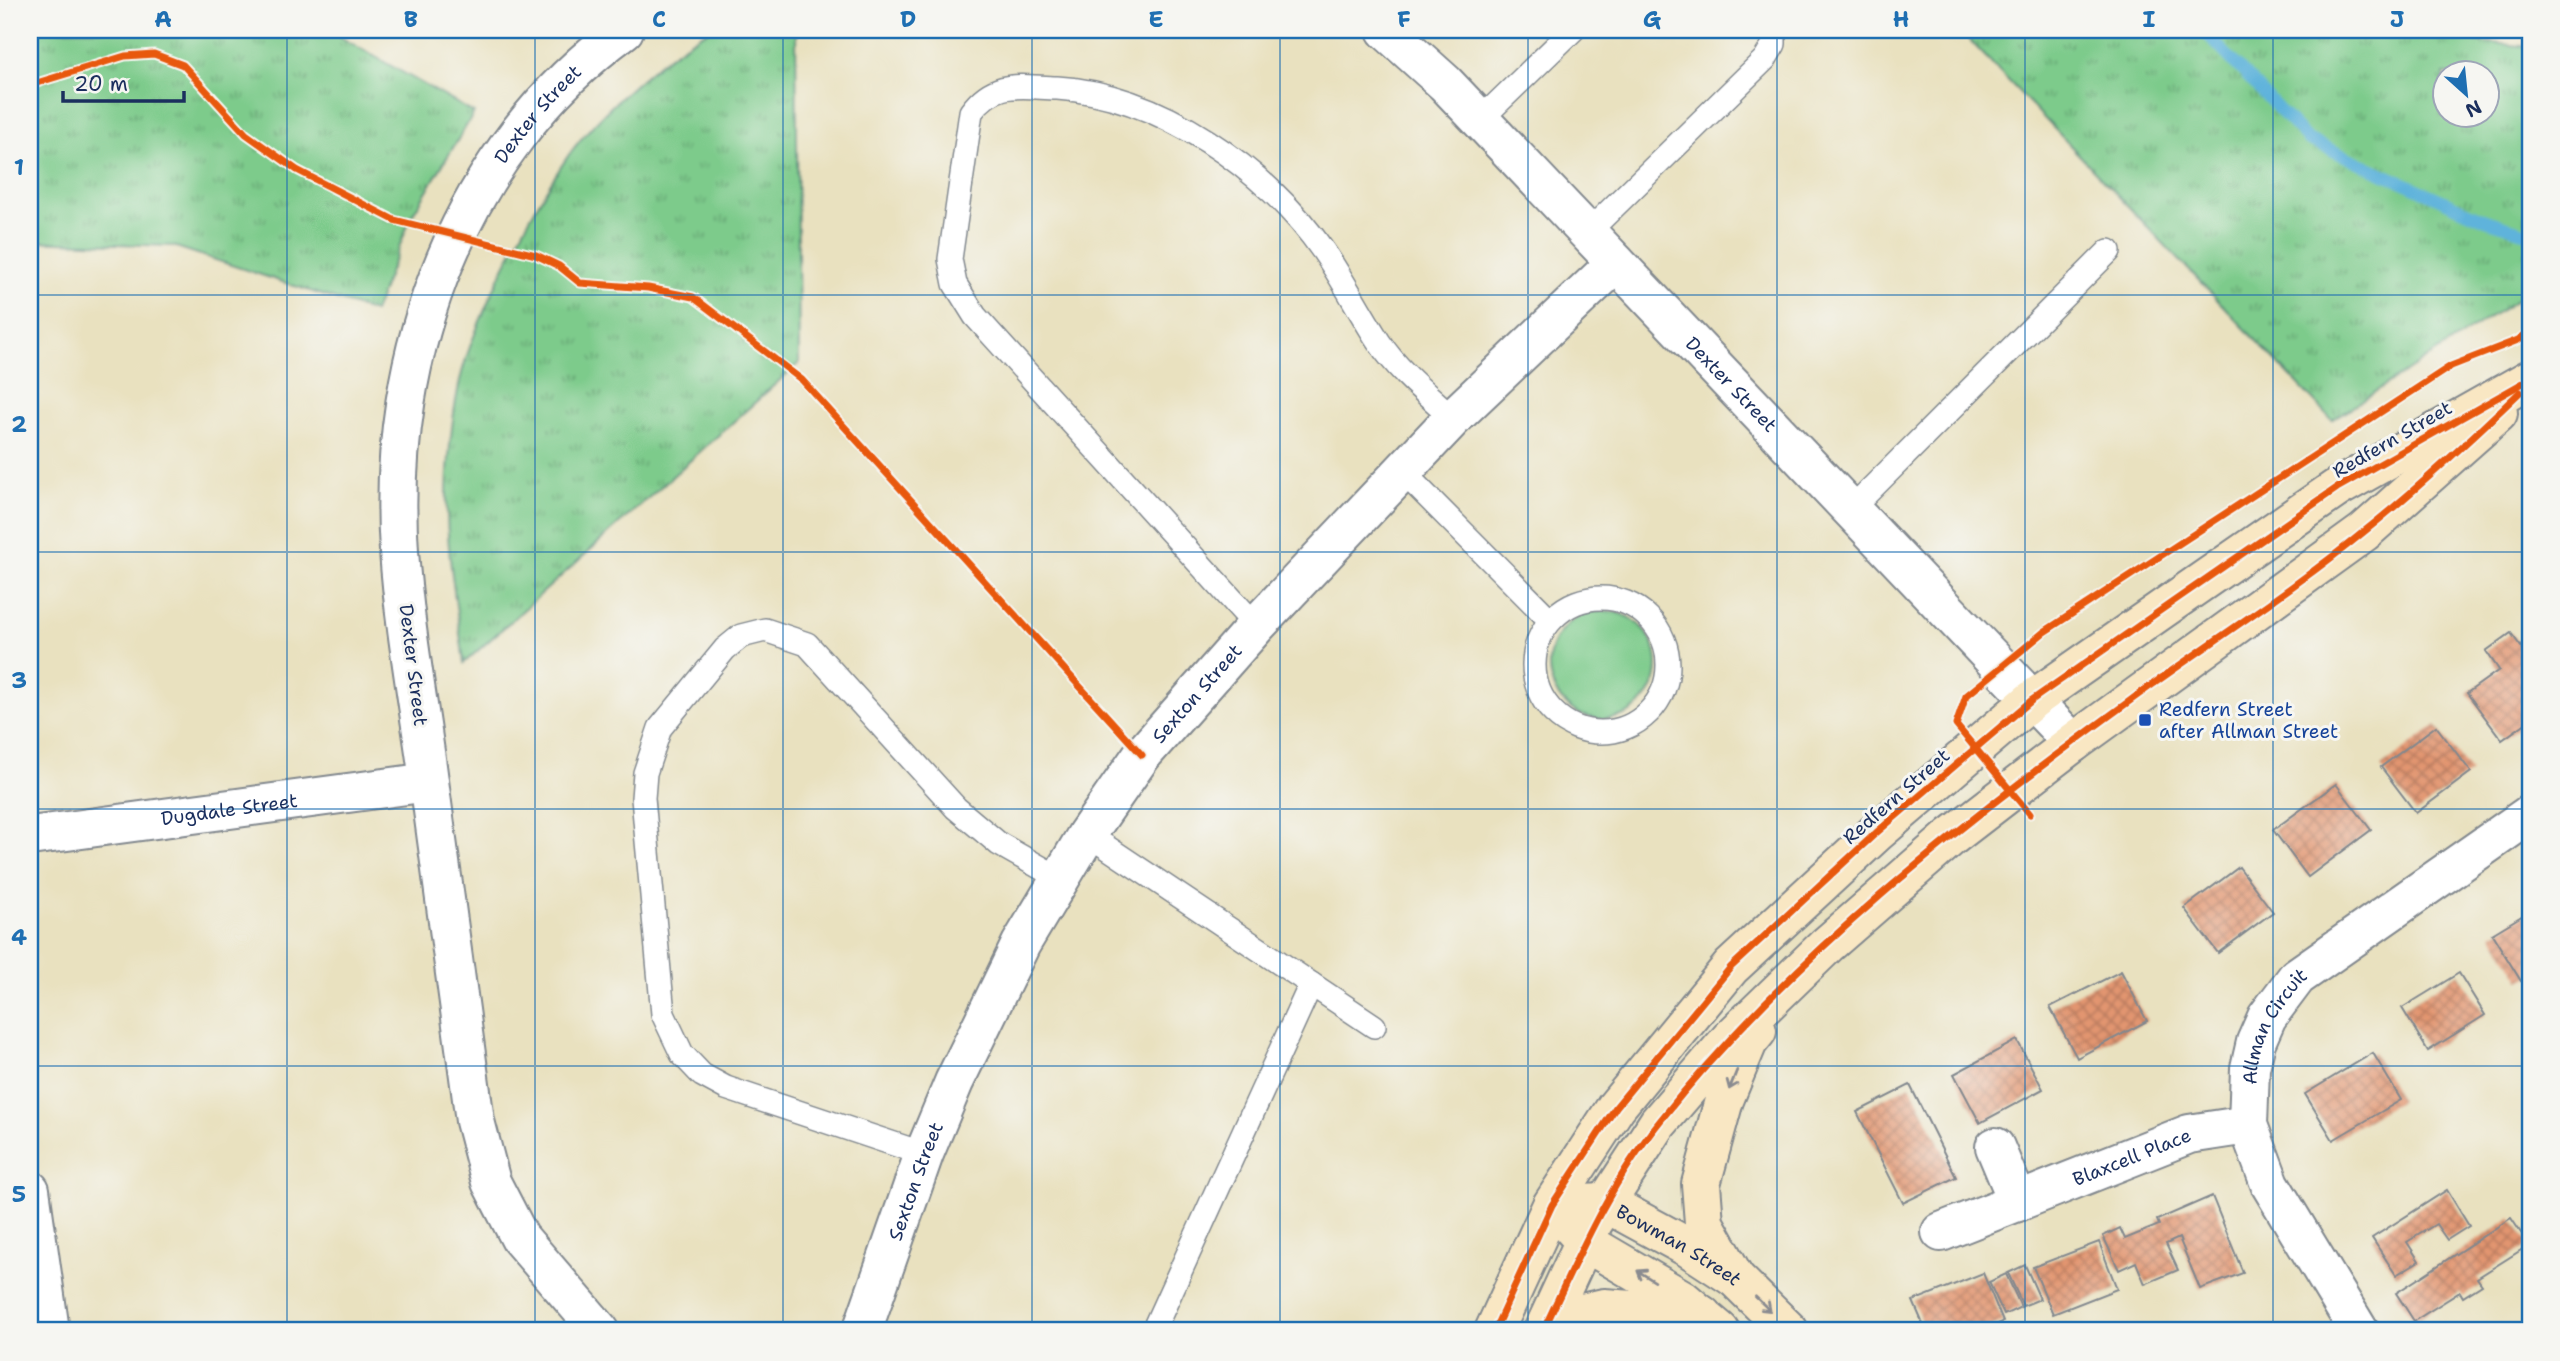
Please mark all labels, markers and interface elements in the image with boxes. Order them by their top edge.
text: A [154,4,172,34]
text: B [404,4,418,34]
text: C [652,4,666,34]
text: D [900,4,916,34]
text: E [1148,4,1164,34]
text: F [1397,4,1411,34]
text: G [1643,4,1662,34]
text: H [1893,4,1909,34]
text: I [2143,4,2156,34]
text: J [2390,4,2404,34]
street label: Dexter Street [489,59,587,168]
scale bar [63,60,184,104]
north arrow [2430,60,2500,130]
text: 20 m [74,70,128,98]
text: N [2461,94,2486,123]
text: 1 [14,152,24,182]
street label: Dexter Street [1680,331,1783,438]
street label: Redfern Street [2328,395,2456,484]
text: 2 [11,409,27,439]
street label: Dexter Street [394,603,433,727]
street label: Sexton Street [1146,639,1248,748]
text: 3 [11,665,27,695]
place label: Redfern Street after Allman Street [2159,697,2338,744]
marker: Redfern Street after Allman Street [2137,712,2153,728]
street label: Redfern Street [1838,743,1955,850]
street label: Dugdale Street [159,788,299,831]
text: 4 [11,922,27,952]
street label: Allman Circuit [2237,962,2312,1085]
one-way arrow [1725,1069,1738,1090]
street label: Sexton Street [883,1118,949,1244]
street label: Blaxcell Place [2069,1122,2195,1192]
text: 5 [12,1179,26,1209]
street label: Bowman Street [1612,1199,1747,1291]
one-way arrow [1636,1269,1656,1283]
one-way arrow [1754,1295,1771,1312]

